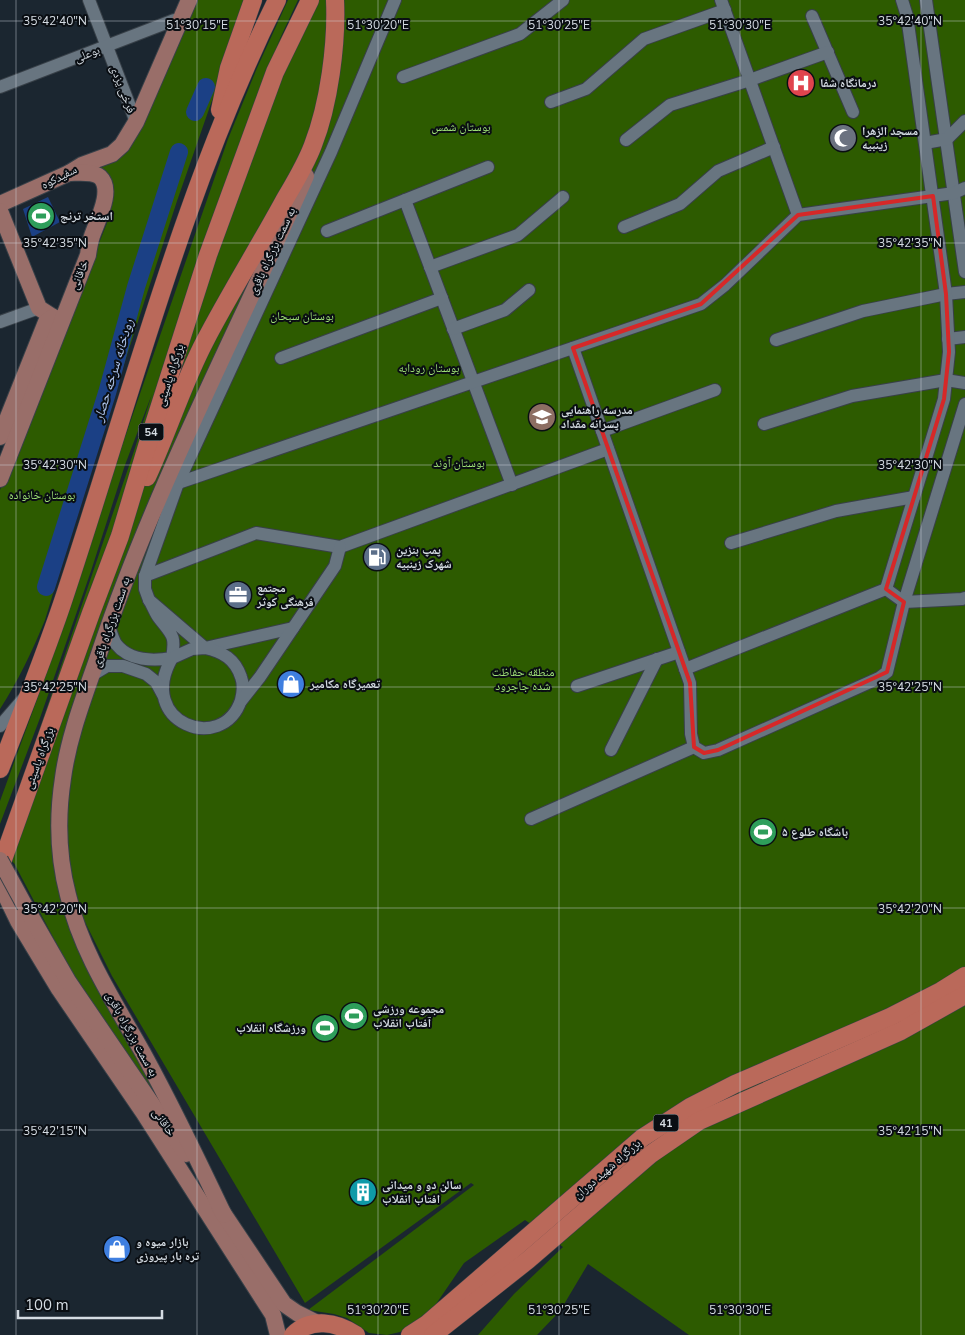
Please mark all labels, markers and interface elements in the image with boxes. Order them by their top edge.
text: 35°42'40"N [23,13,87,29]
text: 35°42'40"N [878,13,942,29]
text: 51°30'15"E [166,17,228,33]
text: 51°30'20"E [347,17,409,33]
text: 51°30'25"E [528,17,590,33]
text: 51°30'30"E [709,17,771,33]
street label: بوعلی [72,42,102,66]
street label: فرخی یزدی [107,63,139,115]
hospital icon: درمانگاه شفا [786,68,816,98]
place label: درمانگاه شفا [820,75,876,91]
park label: بوستان شمس [431,119,491,135]
mosque icon: مسجد الزهرا زینبیه [828,123,858,153]
place label: مسجد الزهرا زینبیه [862,123,918,153]
street label: سفیدکوه [38,161,80,193]
sports icon: استخر ترنج [26,201,56,231]
street label: به سمت بزرگراه باقری [245,205,299,297]
place label: استخر ترنج [60,208,113,224]
text: 35°42'35"N [23,235,87,251]
text: 35°42'35"N [878,235,942,251]
street label: خاقانی [66,258,92,292]
park label: بوستان سبحان [270,308,334,324]
water label: رودخانه سرخه حصار [89,316,138,425]
street label: بزرگراه یاسینی [152,342,188,408]
park label: بوستان رودابه [398,360,460,376]
school or university icon: مدرسه راهنمایی پسرانه مقداد [527,402,557,432]
place label: مدرسه راهنمایی پسرانه مقداد [561,402,633,432]
road number: 54 [138,424,164,441]
park label: بوستان آوند [433,455,485,471]
text: 35°42'30"N [23,457,87,473]
text: 35°42'30"N [878,457,942,473]
park label: بوستان خانواده [9,487,75,503]
fuel station icon: پمپ بنزین شهرک زینبیه [362,542,392,572]
place label: پمپ بنزین شهرک زینبیه [396,542,452,572]
street label: به سمت بزرگراه باقری [88,575,134,669]
office icon: مجتمع فرهنگی کوثر [223,580,253,610]
place label: مجتمع فرهنگی کوثر [256,580,314,610]
park label: منطقه حفاظت شده جاجرود [492,664,554,694]
shop icon: تعمیرگاه مکامیر [276,669,306,699]
place label: تعمیرگاه مکامیر [309,676,381,692]
text: 35°42'25"N [23,679,87,695]
text: 35°42'25"N [878,679,942,695]
street label: بزرگراه یاسینی [20,725,58,791]
sports icon: باشگاه طلوع ۵ [748,817,778,847]
place label: باشگاه طلوع ۵ [782,824,848,840]
text: 35°42'20"N [23,901,87,917]
text: 35°42'20"N [878,901,942,917]
street label: به سمت بزرگراه باقری [102,989,162,1079]
sports icon: مجموعه ورزشی آفتاب انقلاب [339,1001,369,1031]
place label: مجموعه ورزشی آفتاب انقلاب [373,1001,444,1031]
sports icon: ورزشگاه انقلاب [310,1013,340,1043]
place label: ورزشگاه انقلاب [236,1020,306,1036]
street label: خاقانی [149,1105,179,1139]
road number: 41 [654,1114,678,1132]
text: 35°42'15"N [23,1123,87,1139]
text: 35°42'15"N [878,1123,942,1139]
street label: بزرگراه شهید دوران [570,1135,644,1203]
building icon: سالن دو و میدانی افتاب انقلاب [348,1177,378,1207]
place label: سالن دو و میدانی افتاب انقلاب [382,1177,461,1207]
shop icon: بازار میوه و تره بار پیروزی [102,1234,132,1264]
place label: بازار میوه و تره بار پیروزی [136,1234,200,1264]
scale bar [18,1288,161,1320]
text: 100 m [25,1295,69,1315]
text: 51°30'20"E [347,1302,409,1318]
text: 51°30'25"E [528,1302,590,1318]
text: 51°30'30"E [709,1302,771,1318]

